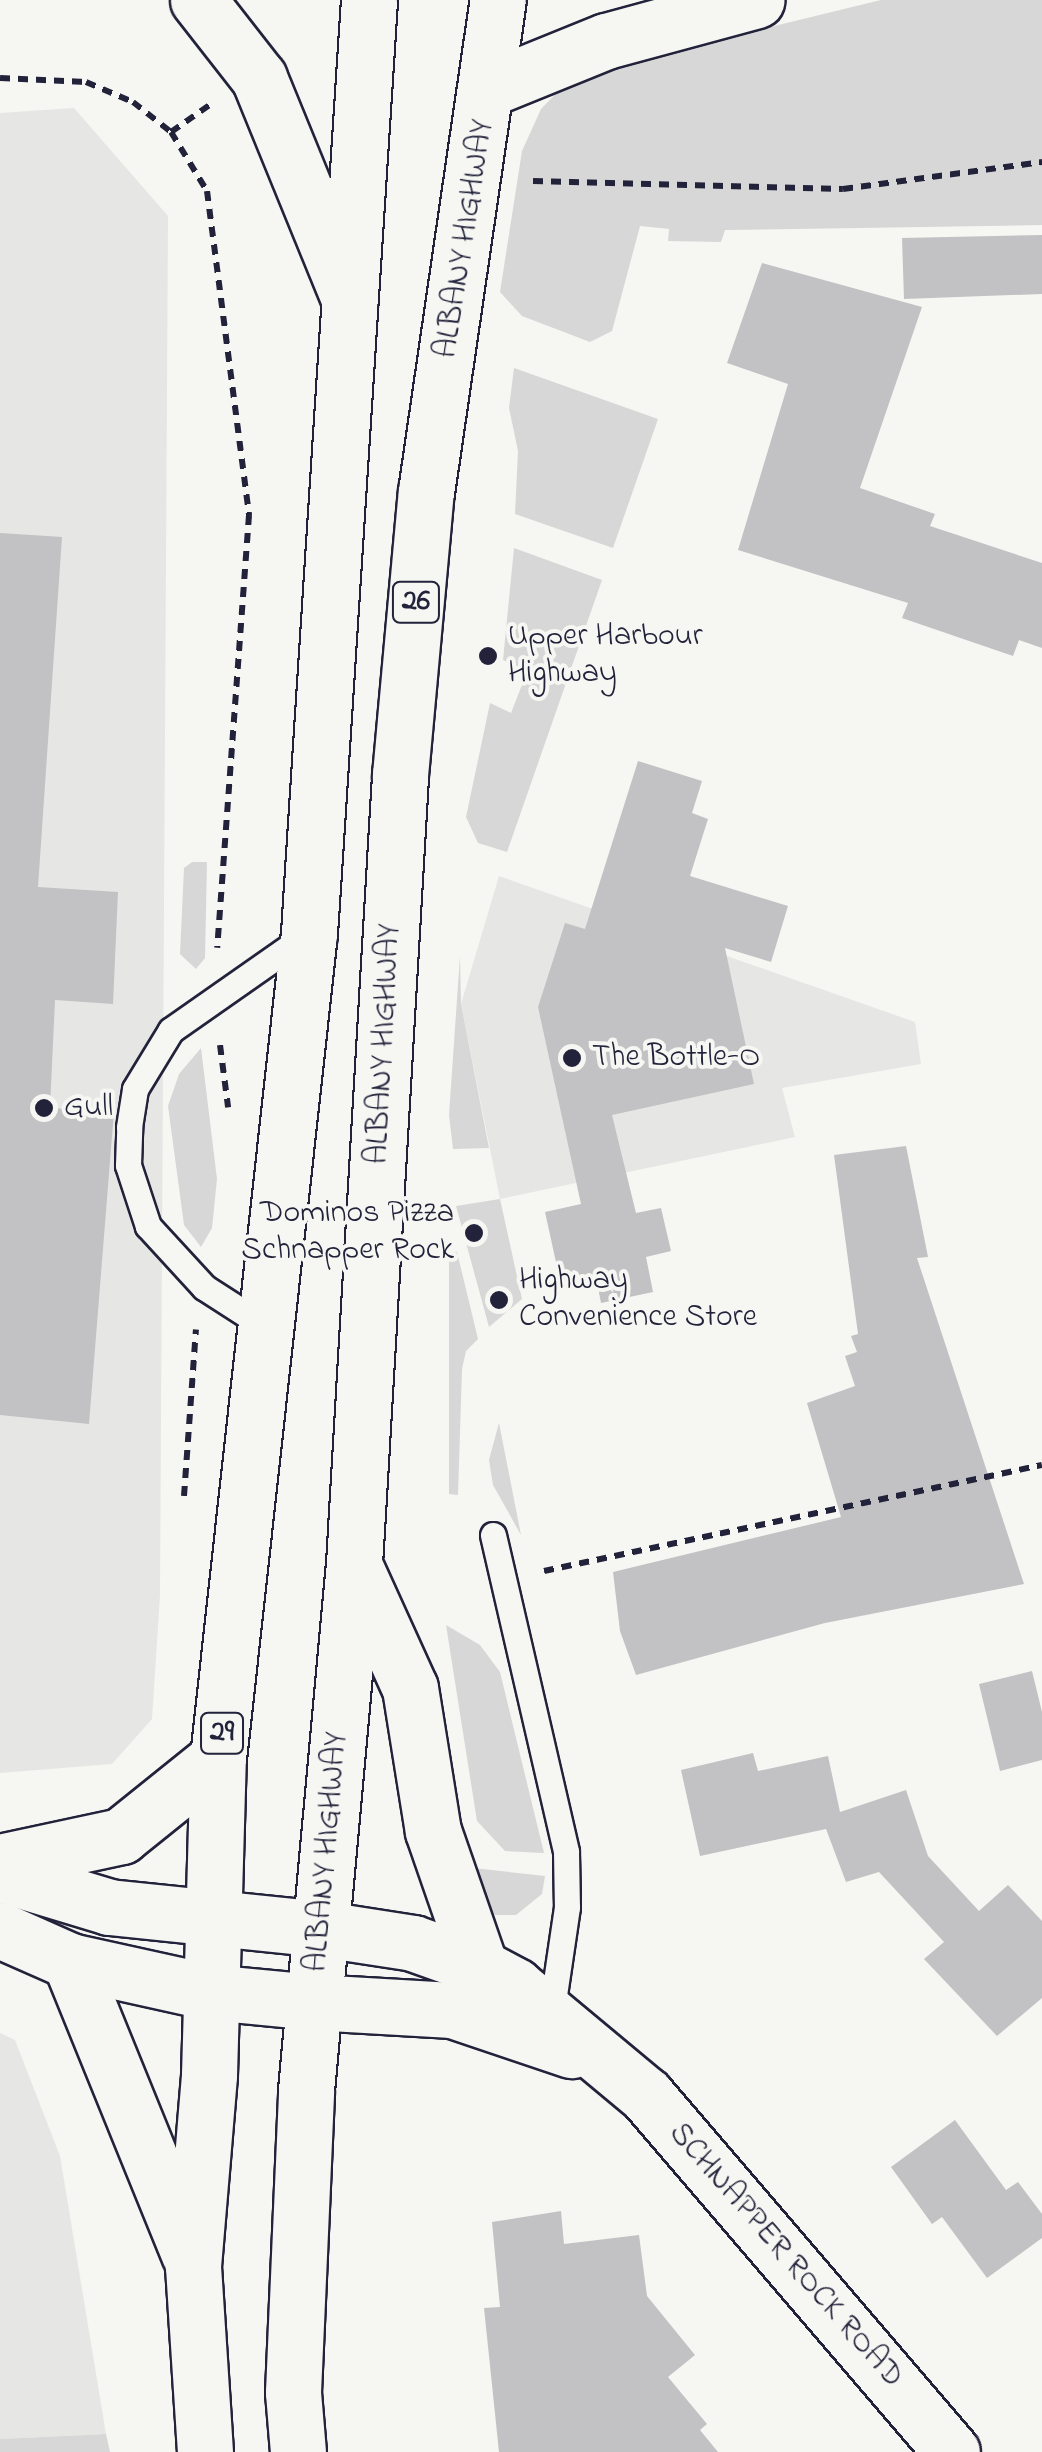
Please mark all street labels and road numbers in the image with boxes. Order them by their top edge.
street label: ALBANY HIGHWAY [428,117,504,361]
road number: 26 [391,577,441,627]
street label: ALBANY HIGHWAY [360,923,410,1165]
road number: 29 [200,1708,244,1758]
street label: ALBANY HIGHWAY [298,1730,358,1974]
street label: SCHNAPPER ROCK ROAD [659,2116,911,2396]

